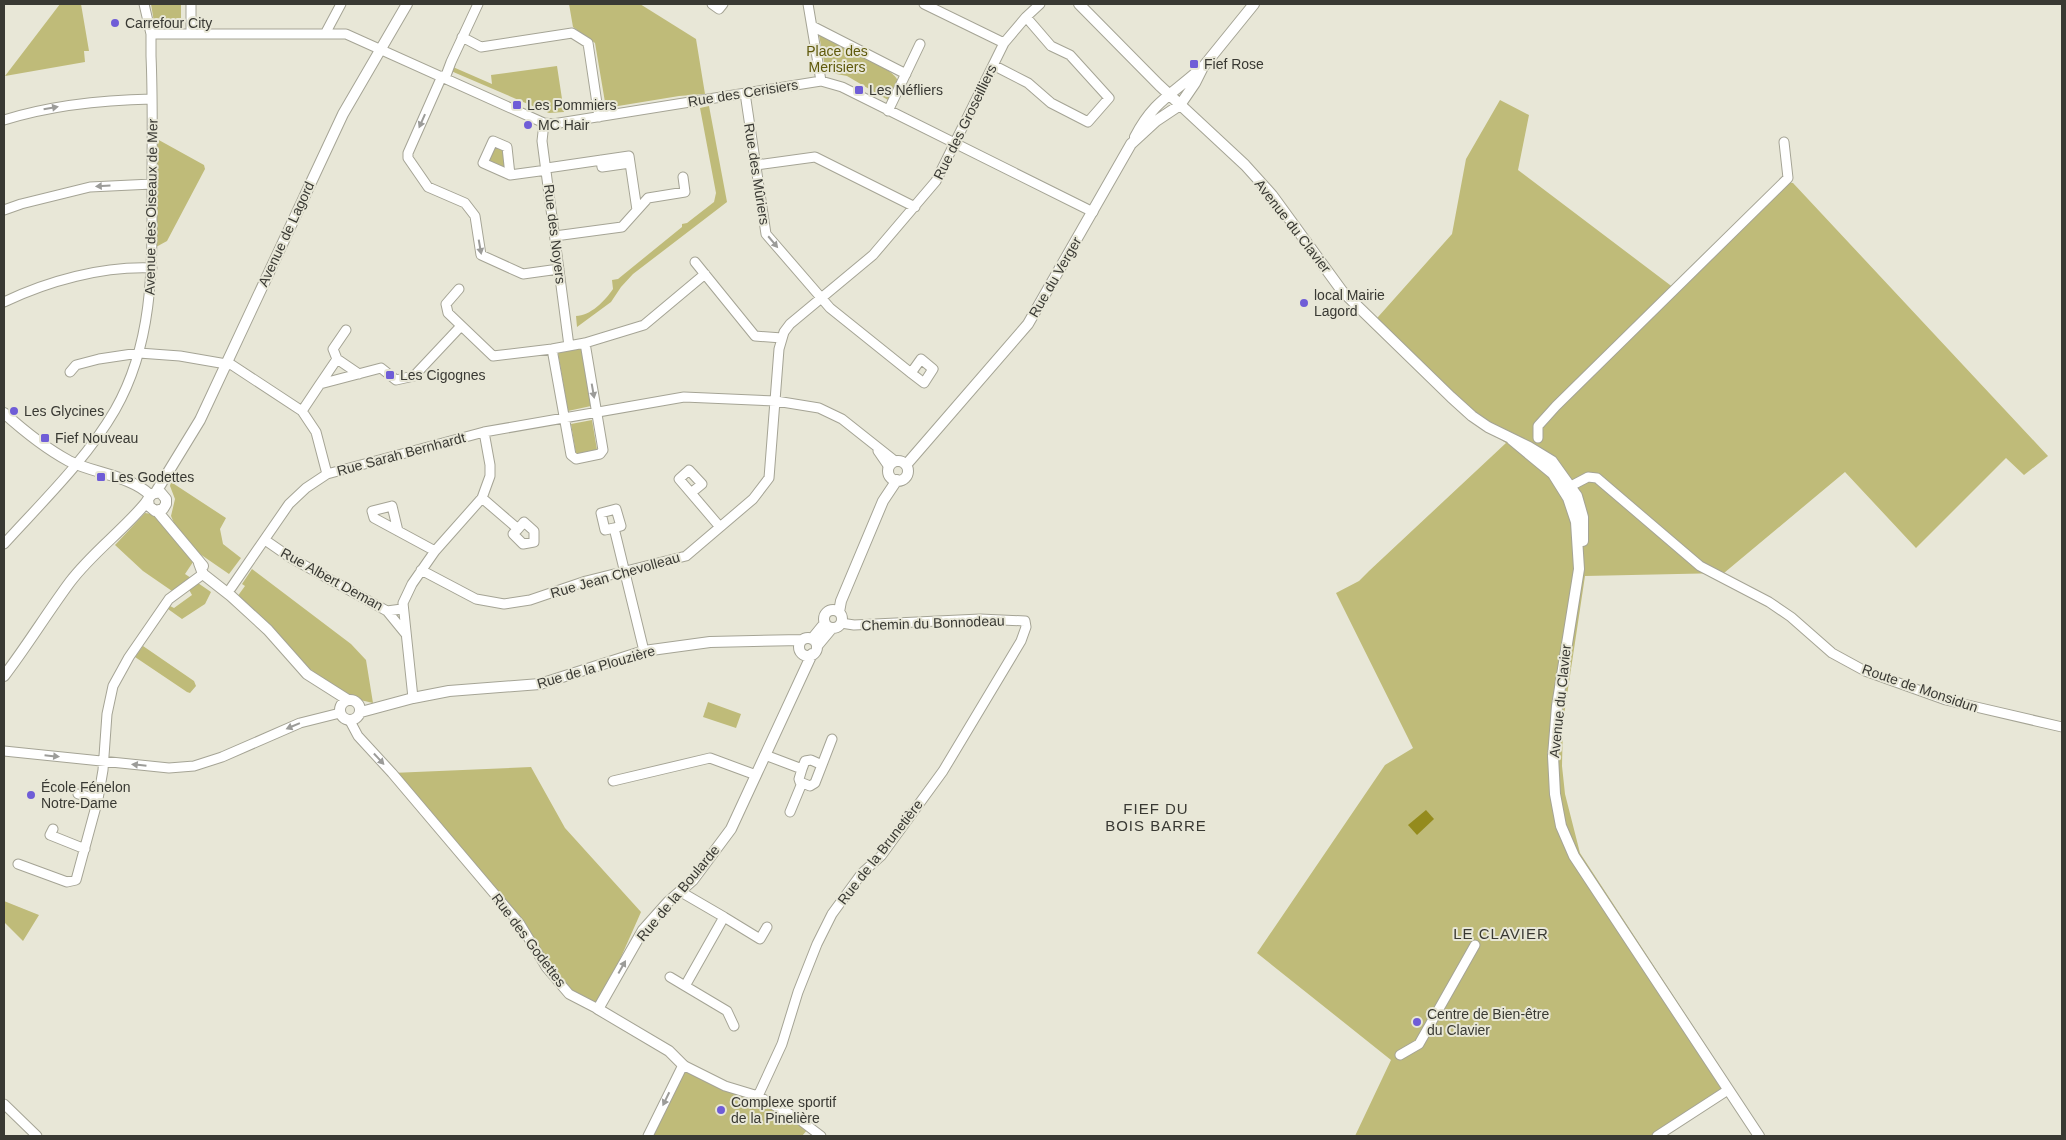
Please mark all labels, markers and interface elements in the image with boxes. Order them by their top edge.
place label: Carrefour City [125,15,212,31]
marker: Carrefour City [109,17,121,29]
park label: Place des Merisiers [806,43,868,75]
place label: Fief Rose [1204,56,1264,72]
marker: Fief Rose [1188,58,1200,70]
street label: Rue des Groseilliers [930,62,1000,182]
street label: Rue des Cerisiers [687,76,799,110]
place label: Les Néfliers [869,82,943,98]
marker: Les Néfliers [853,84,865,96]
place label: Les Pommiers [527,97,616,113]
marker: Les Pommiers [511,99,523,111]
one-way arrow [43,104,59,112]
one-way arrow [417,114,425,128]
place label: MC Hair [538,117,590,133]
street label: Avenue des Oiseaux de Mer [141,118,161,295]
marker: MC Hair [522,119,534,131]
street label: Rue des Mûriers [741,122,773,226]
street label: Avenue du Clavier [1252,176,1335,276]
street label: Avenue de Lagord [255,179,317,289]
one-way arrow [95,183,111,191]
street label: Rue des Noyers [541,183,569,285]
street label: Rue du Verger [1025,234,1085,320]
one-way arrow [768,236,779,249]
one-way arrow [476,239,484,255]
place label: local Mairie Lagord [1314,287,1385,319]
marker: local Mairie Lagord [1298,297,1310,309]
place label: Les Cigognes [400,367,486,383]
marker: Les Cigognes [384,369,396,381]
one-way arrow [589,383,597,399]
place label: Les Glycines [24,403,104,419]
marker: Les Glycines [8,405,20,417]
street label: Rue Sarah Bernhardt [335,429,467,479]
place label: Fief Nouveau [55,430,138,446]
marker: Fief Nouveau [39,432,51,444]
place label: Les Godettes [111,469,194,485]
marker: Les Godettes [95,471,107,483]
street label: Rue Albert Deman [278,544,386,614]
street label: Rue Jean Chevolleau [548,549,682,601]
street label: Chemin du Bonnodeau [861,613,1005,633]
street label: Rue de la Plouzière [535,642,657,692]
street label: Avenue du Clavier [1546,643,1574,759]
street label: Route de Monsidun [1860,661,1980,715]
one-way arrow [286,723,300,731]
one-way arrow [45,752,61,760]
one-way arrow [373,753,385,765]
one-way arrow [130,761,146,769]
place label: École Fénelon Notre-Dame [41,779,131,811]
marker: École Fénelon Notre-Dame [25,789,37,801]
street label: Rue de la Brunetière [834,796,926,908]
district label: FIEF DU BOIS BARRE [1105,800,1207,834]
street label: Rue de la Boularde [633,842,723,944]
street label: Rue des Godettes [489,890,569,990]
district label: LE CLAVIER [1453,925,1549,942]
one-way arrow [618,959,626,974]
place label: Centre de Bien-être du Clavier [1427,1006,1549,1038]
marker: Centre de Bien-être du Clavier [1411,1016,1423,1028]
one-way arrow [662,1092,670,1107]
place label: Complexe sportif de la Pinelière [731,1094,836,1126]
marker: Complexe sportif de la Pinelière [715,1104,727,1116]

